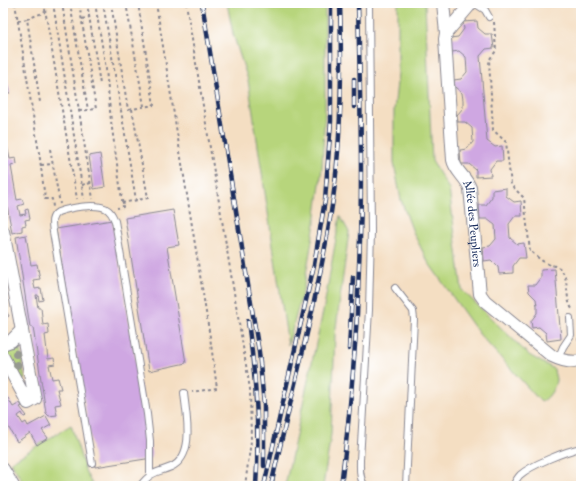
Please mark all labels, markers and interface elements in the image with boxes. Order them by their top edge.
street label: Allée des Peupliers [459,176,484,268]

